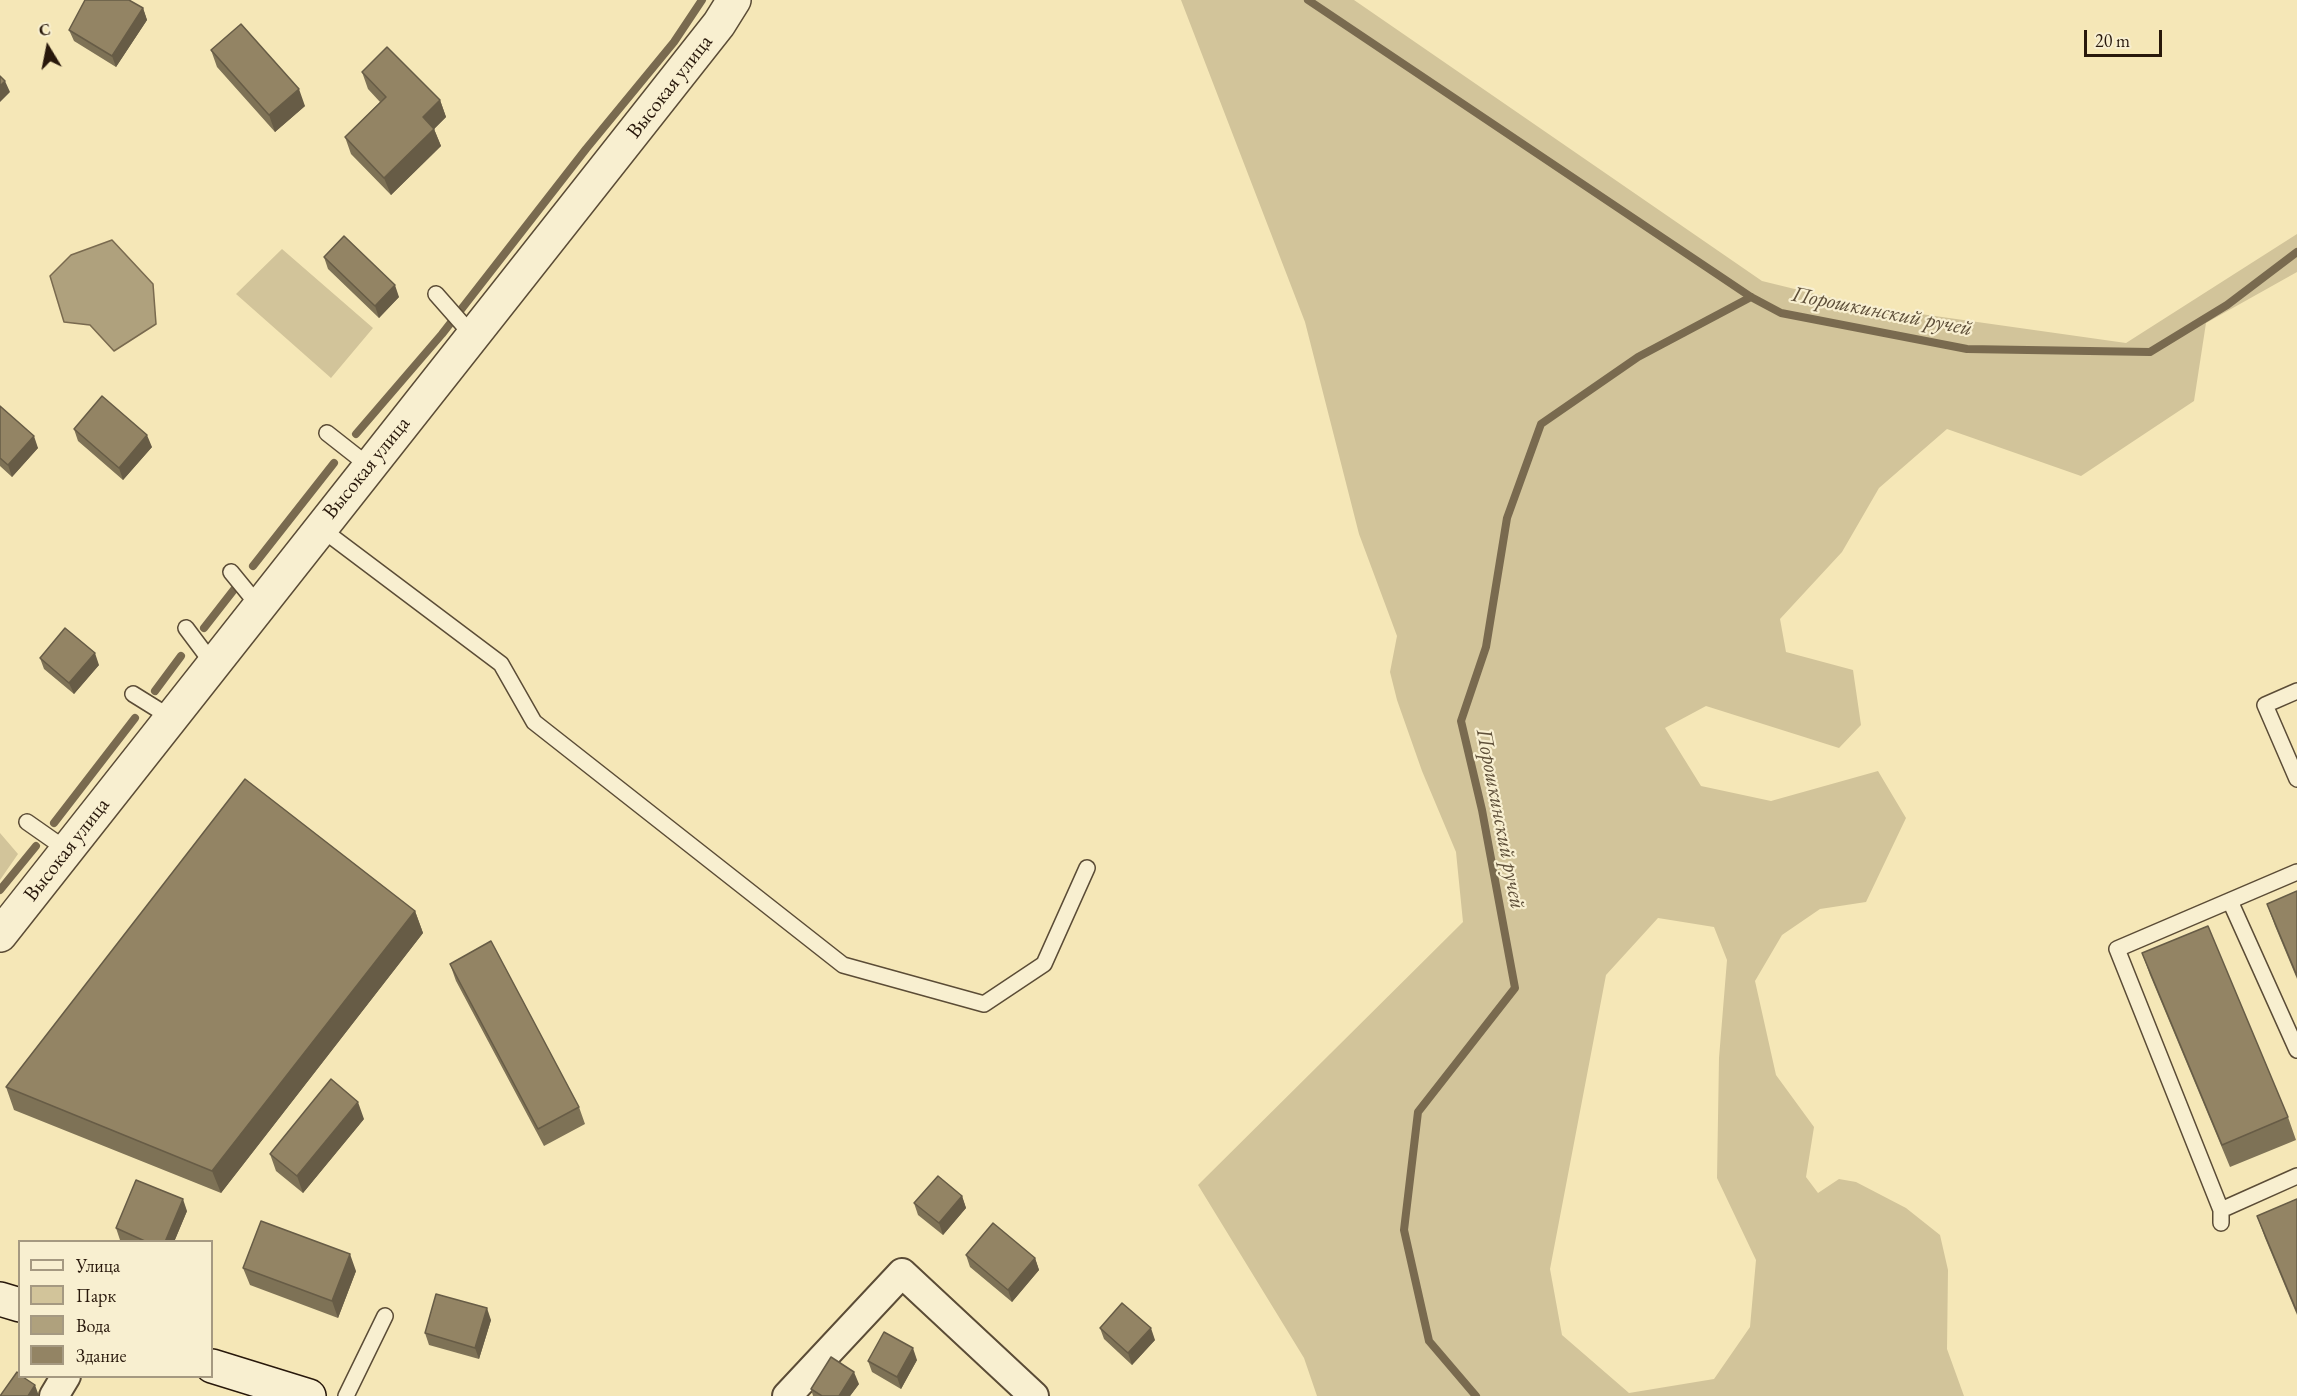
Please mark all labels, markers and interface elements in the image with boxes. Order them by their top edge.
north arrow [18,18,78,78]
text: С [37,18,52,41]
scale bar [2087,18,2165,56]
text: 20 m [2095,29,2130,52]
street label: Высокая улица [622,30,718,144]
water label: Порошкинский ручей [1790,282,1974,342]
street label: Высокая улица [318,412,416,524]
water label: Порошкинский ручей [1470,727,1530,911]
street label: Высокая улица [19,793,115,907]
legend [18,1240,213,1378]
text: Улица [76,1254,120,1277]
text: Парк [76,1284,116,1307]
text: Вода [76,1314,110,1337]
text: Здание [76,1344,126,1367]

